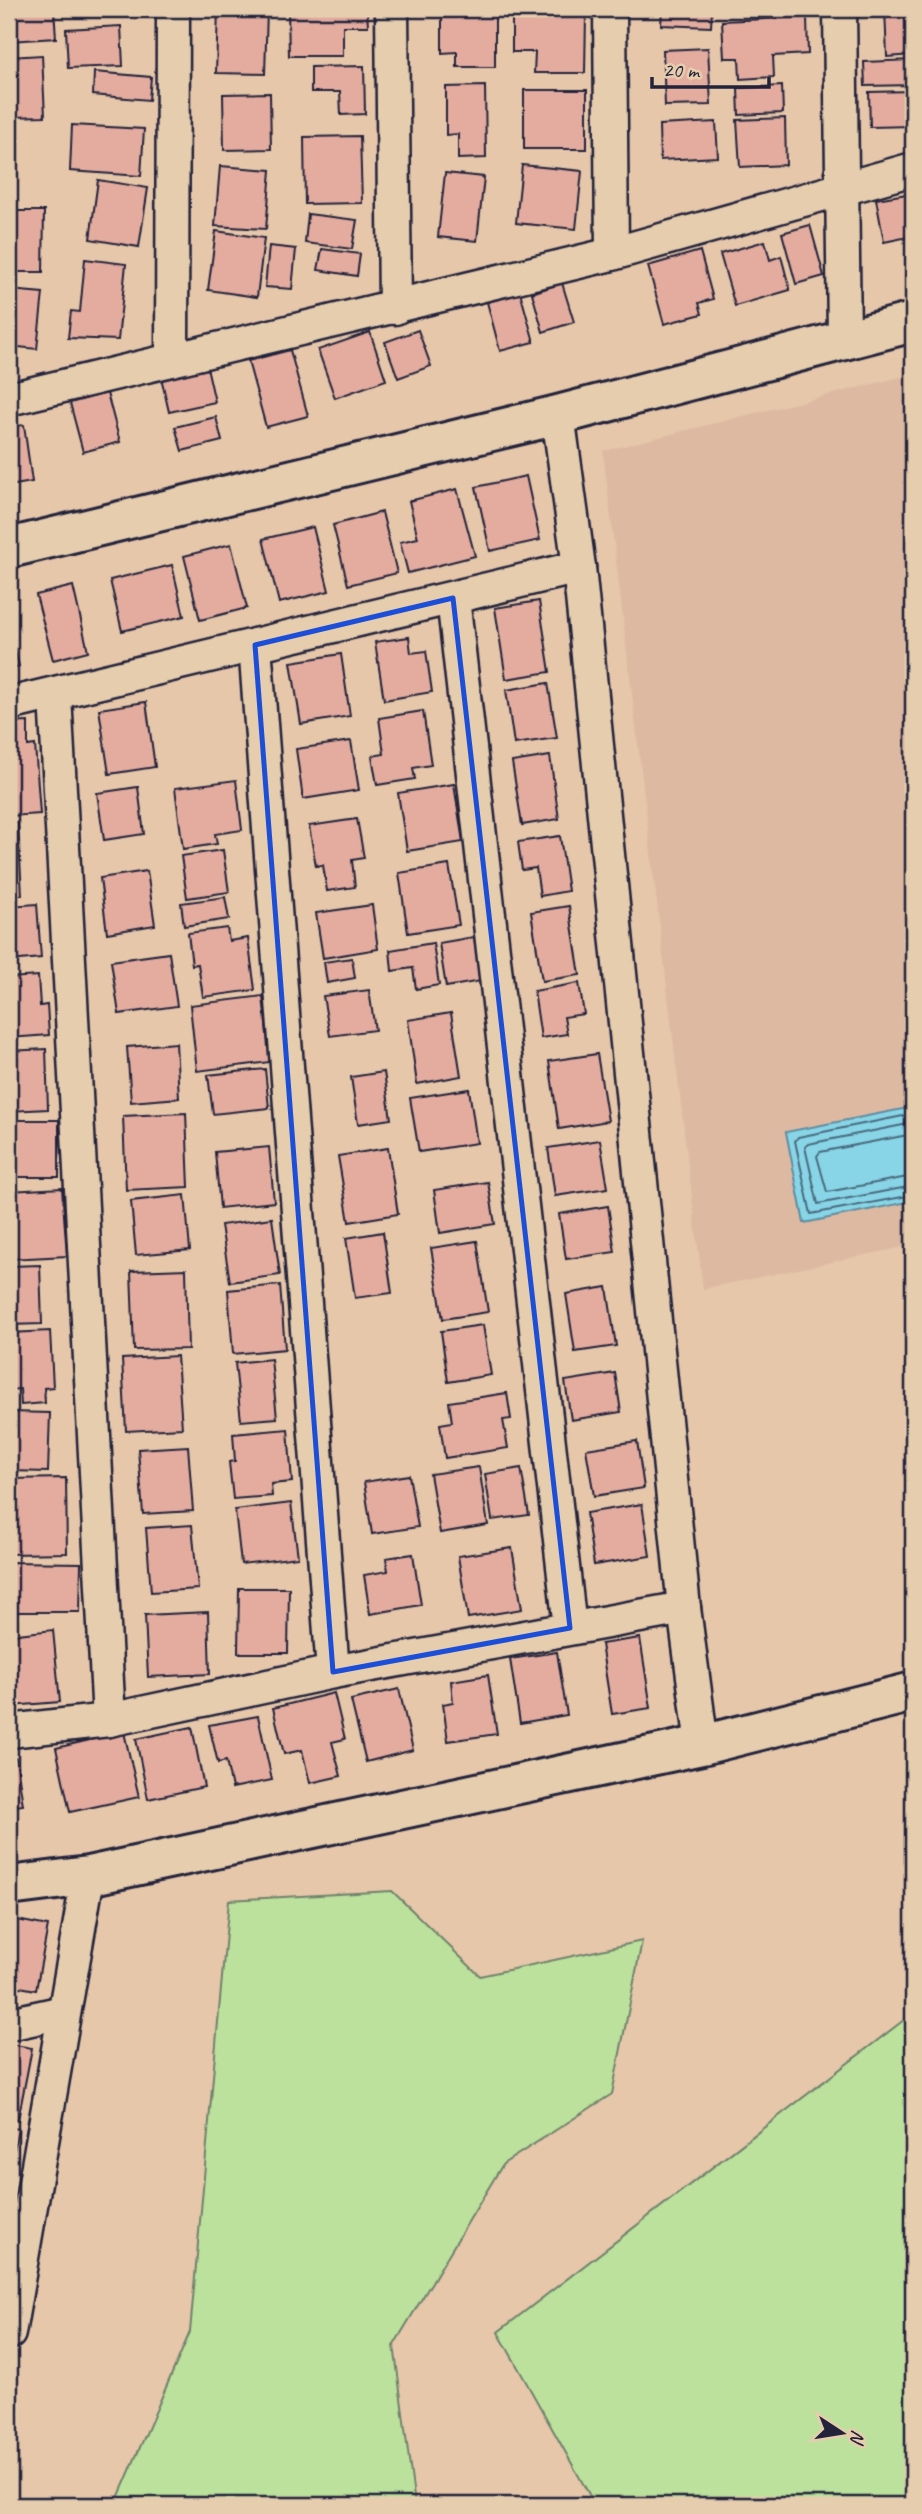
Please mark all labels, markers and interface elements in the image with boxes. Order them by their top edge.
scale bar [652,46,770,90]
text: 20 m [663,57,701,83]
north arrow [806,2398,876,2468]
text: N [844,2428,871,2448]

